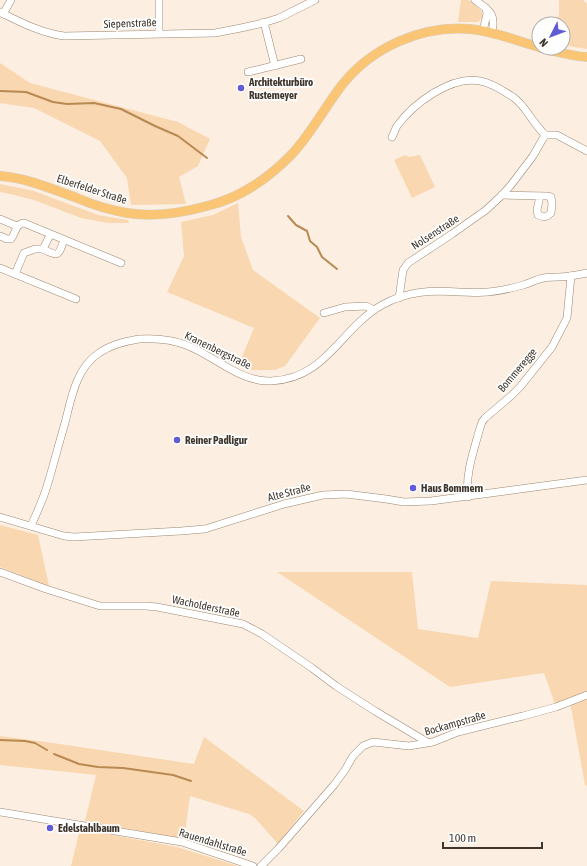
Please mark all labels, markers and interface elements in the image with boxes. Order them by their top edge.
street label: Siepenstraße [103,16,157,30]
north arrow [531,16,571,56]
text: N [537,36,550,49]
place label: Architekturbüro Rustemeyer [248,76,313,101]
marker: Architekturbüro Rustemeyer [236,83,246,93]
street label: Elberfelder Straße [56,172,128,206]
street label: Nolsenstraße [409,212,461,252]
street label: Kranenbergstraße [183,329,253,371]
street label: Bommeregge [495,346,539,394]
place label: Reiner Padligur [185,434,248,446]
marker: Reiner Padligur [172,435,182,445]
street label: Alte Straße [266,481,312,503]
place label: Haus Bommern [421,482,483,494]
marker: Haus Bommern [408,483,418,493]
street label: Wacholderstraße [171,593,241,619]
street label: Bockampstraße [423,709,487,737]
place label: Edelstahlbaum [58,822,120,834]
marker: Edelstahlbaum [45,823,55,833]
scale bar [443,824,542,850]
street label: Rauendahlstraße [178,826,248,858]
text: 100 m [449,831,476,845]

